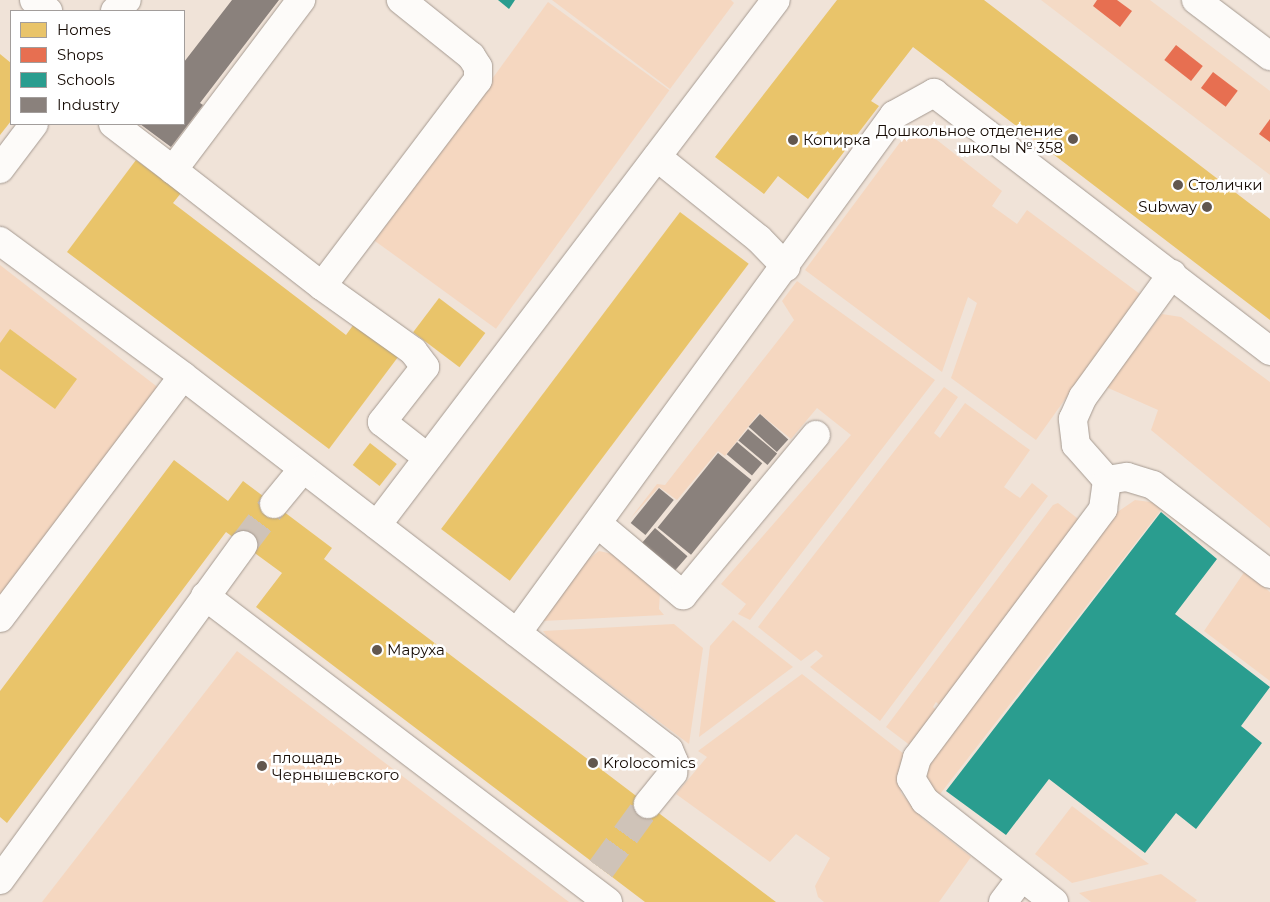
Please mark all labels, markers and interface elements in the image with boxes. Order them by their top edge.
legend [10,10,185,125]
text: Homes [57,20,111,39]
text: Shops [57,45,103,64]
text: Schools [57,70,115,89]
text: Industry [57,95,119,114]
place label: Дошкольное отделение школы № 358 [876,121,1063,156]
place label: Копирка [803,131,871,149]
marker: Дошкольное отделение школы № 358 [1067,133,1079,145]
marker: Копирка [787,134,799,146]
place label: Столички [1188,176,1263,194]
marker: Столички [1172,179,1184,191]
place label: Subway [1138,198,1197,216]
marker: Subway [1201,201,1213,213]
place label: Маруха [387,641,445,659]
marker: Маруха [371,644,383,656]
place label: площадь Чернышевского [272,748,399,783]
place label: Krolocomics [603,754,696,772]
marker: Krolocomics [587,757,599,769]
marker: площадь Чернышевского [256,760,268,772]

